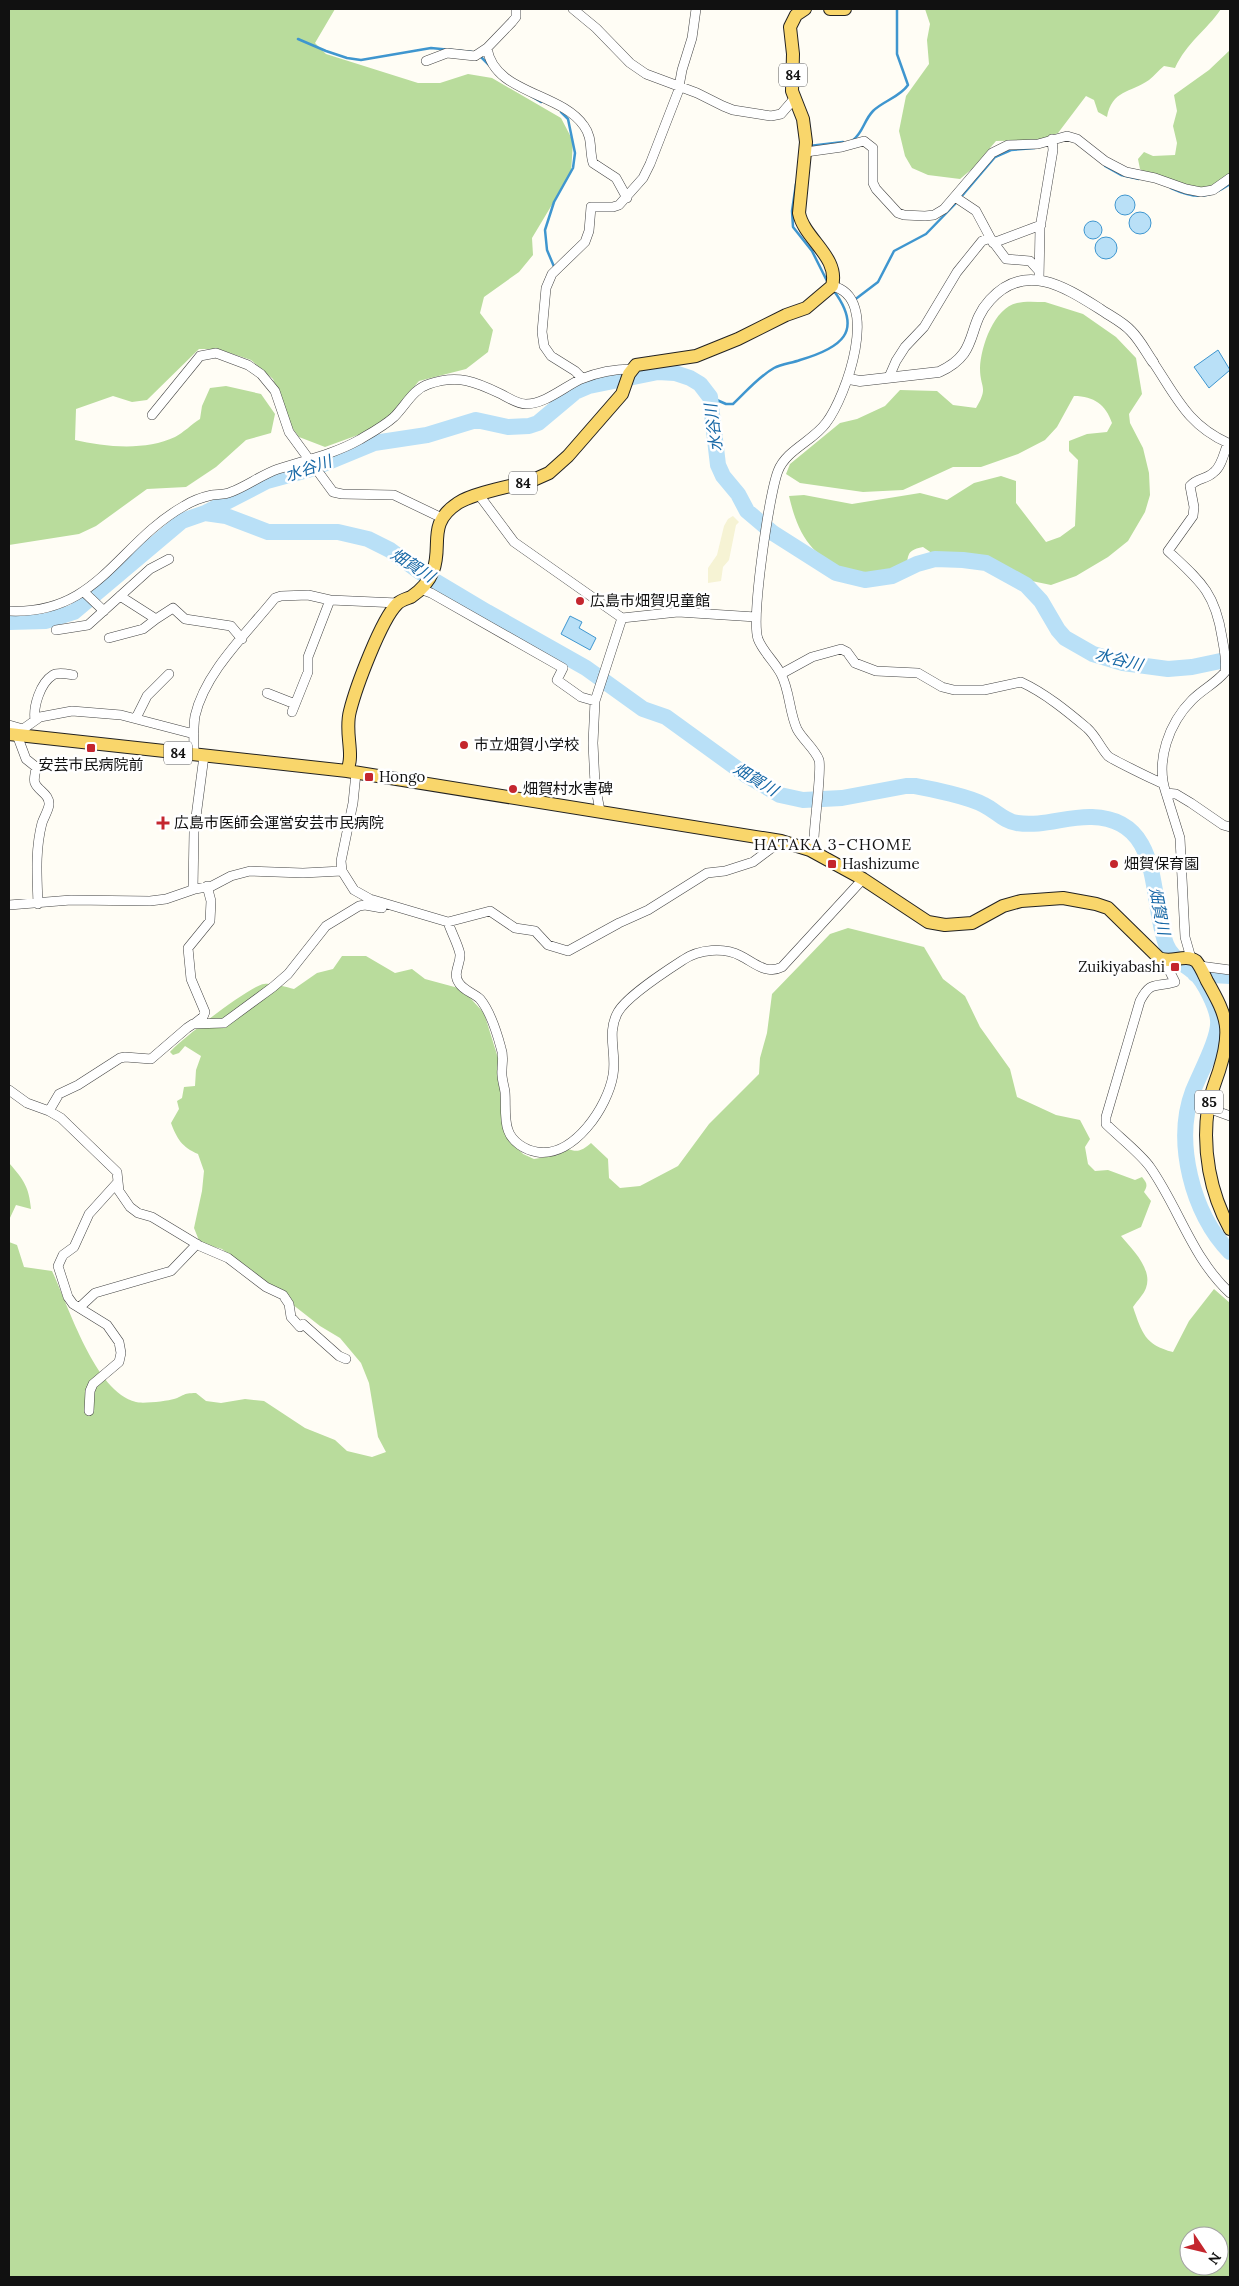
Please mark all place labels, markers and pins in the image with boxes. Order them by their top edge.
place label: 広島市畑賀児童館 [590,591,710,610]
marker: 広島市畑賀児童館 [574,595,586,607]
place label: 市立畑賀小学校 [474,735,579,754]
marker: 市立畑賀小学校 [458,739,470,751]
marker: 安芸市民病院前 [85,742,97,754]
place label: 安芸市民病院前 [38,755,144,774]
place label: Hongo [379,767,425,786]
marker: Hongo [363,771,375,783]
place label: 畑賀村水害碑 [523,779,613,798]
marker: 畑賀村水害碑 [507,783,519,795]
place label: 広島市医師会運営安芸市民病院 [174,813,384,832]
marker: 広島市医師会運営安芸市民病院 [156,816,170,830]
place label: Hashizume [842,854,920,873]
place label: 畑賀保育園 [1124,854,1199,873]
marker: Hashizume [826,858,838,870]
marker: 畑賀保育園 [1108,858,1120,870]
place label: Zuikiyabashi [1078,957,1165,976]
marker: Zuikiyabashi [1169,961,1181,973]

